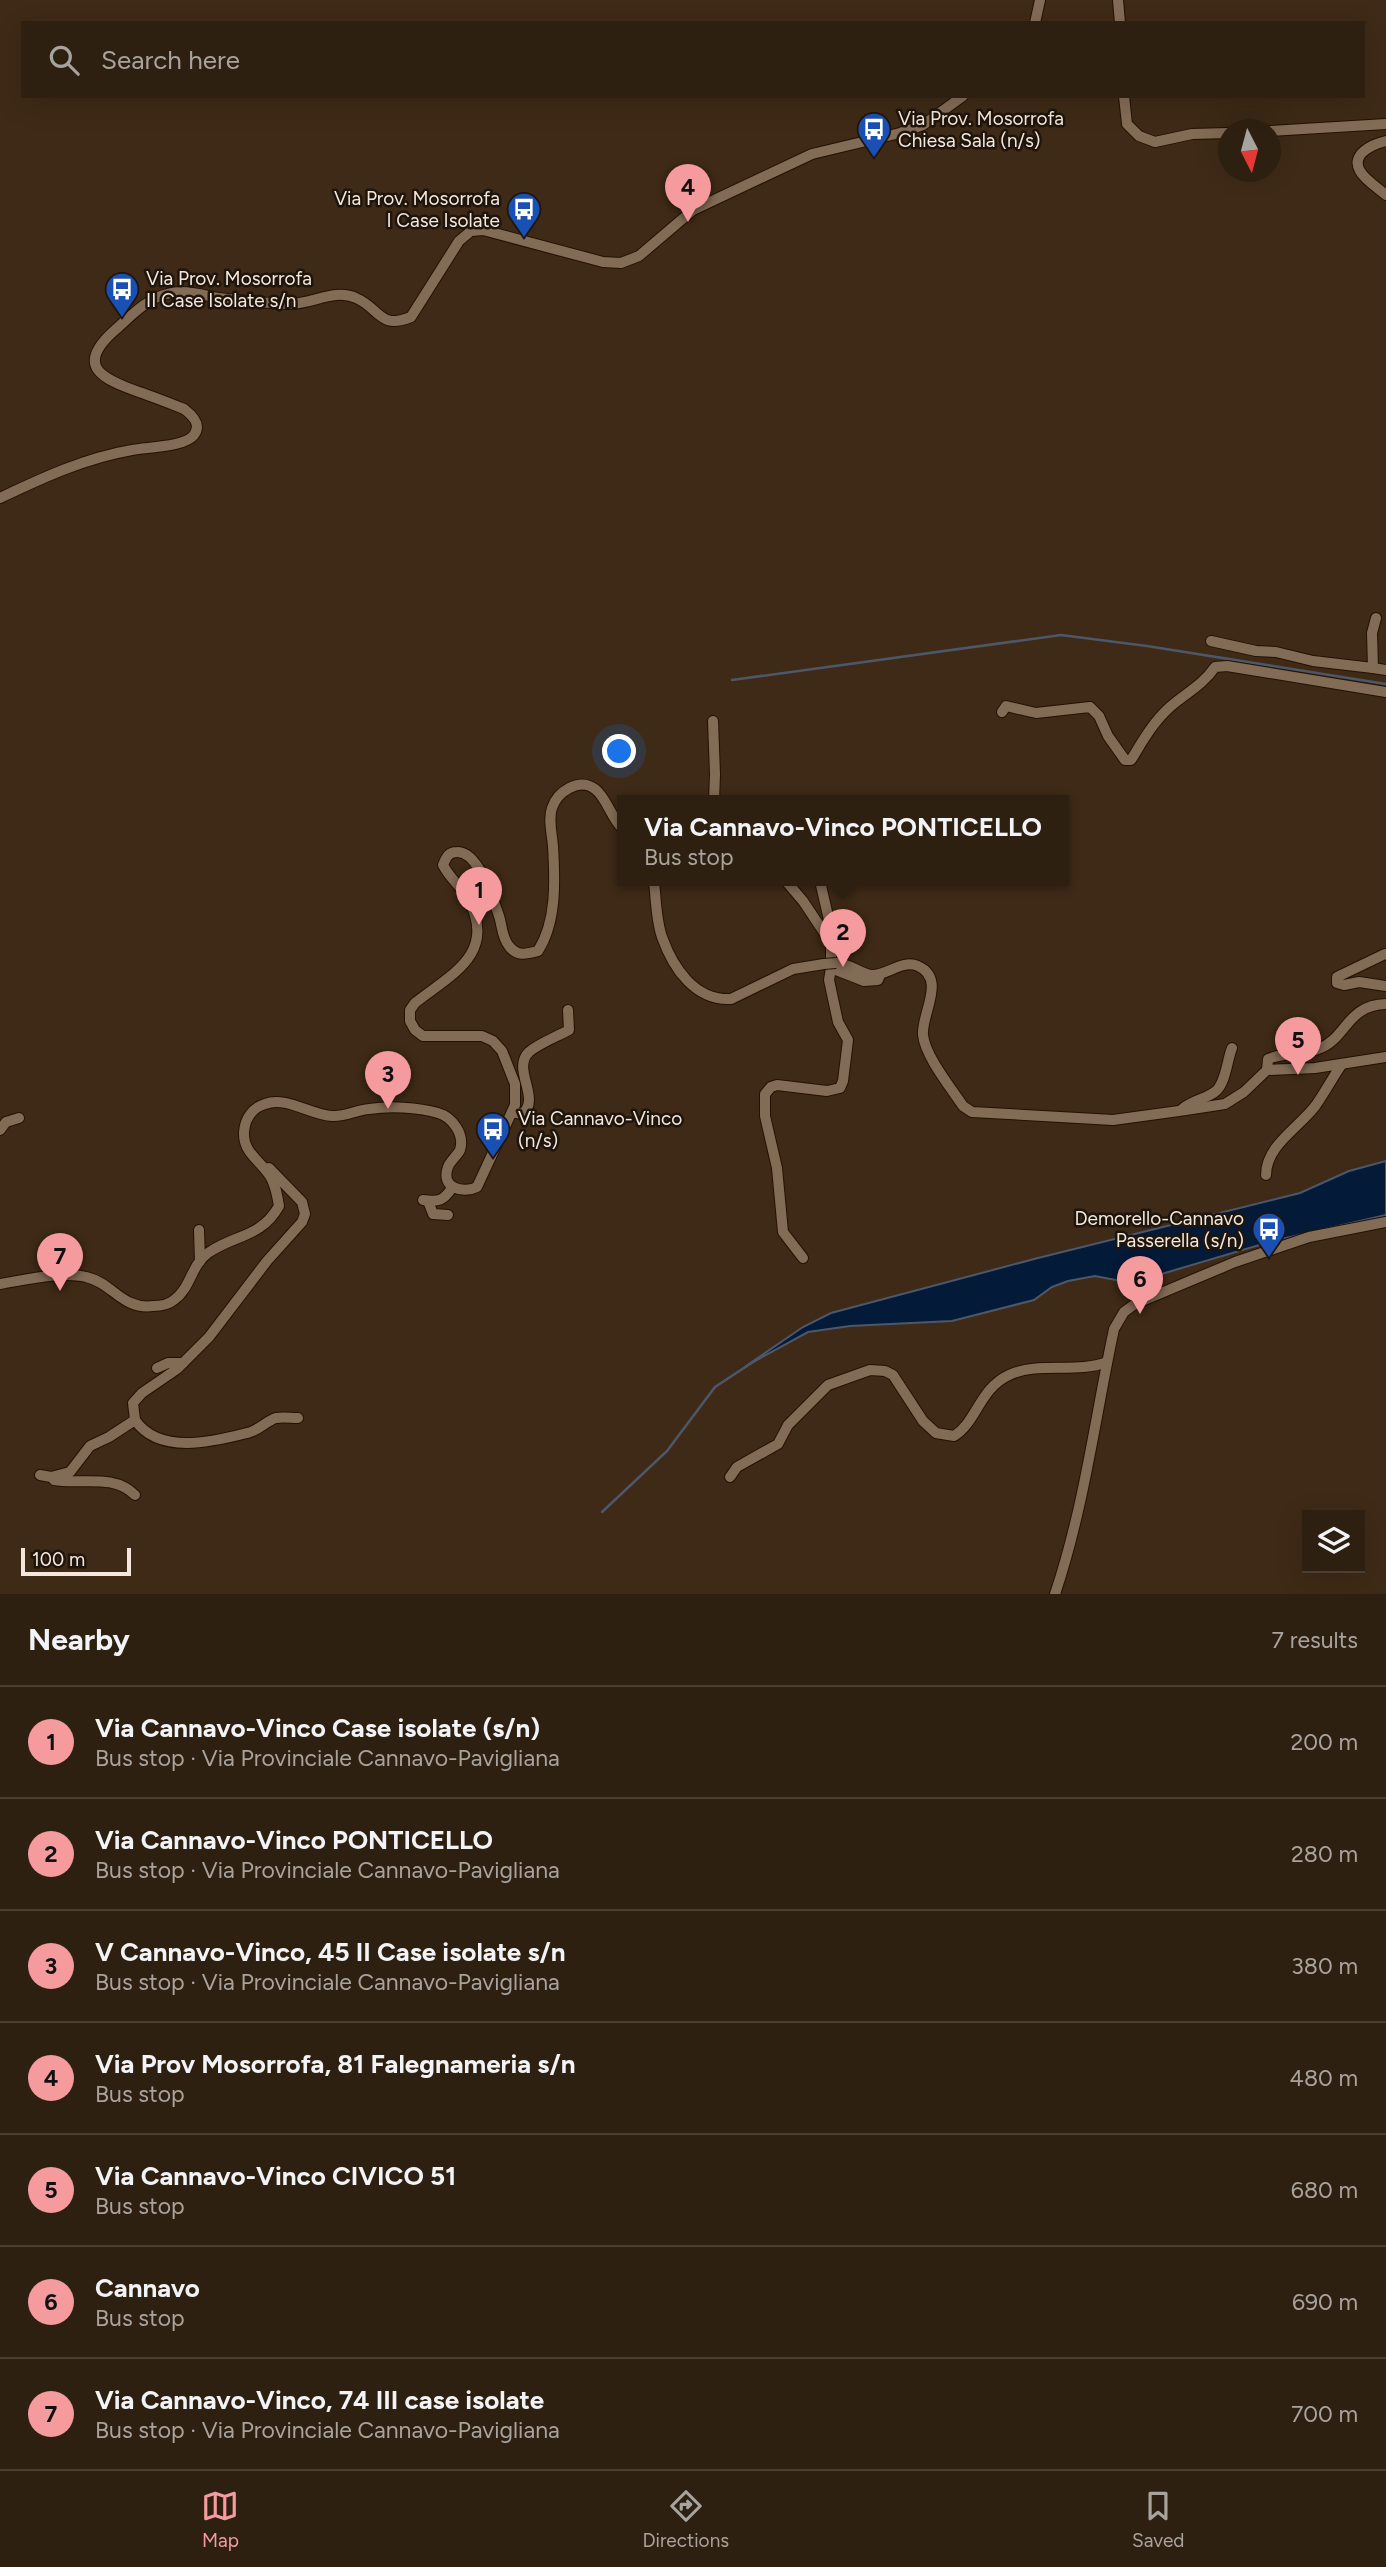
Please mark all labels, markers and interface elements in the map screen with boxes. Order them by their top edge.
search box [21,21,1365,98]
icon: search [45,41,83,79]
text: Search here [101,44,240,76]
place label: Via Prov. Mosorrofa Chiesa Sala (n/s) [898,107,1064,152]
bus stop icon: Via Prov. Mosorrofa Chiesa Sala (n/s) [855,110,893,159]
north arrow [1218,119,1281,182]
pin: 4 [665,164,711,222]
place label: Via Prov. Mosorrofa I Case Isolate [334,187,500,232]
bus stop icon: Via Prov. Mosorrofa I Case Isolate [505,190,543,239]
place label: Via Prov. Mosorrofa II Case Isolate s/n [146,267,312,312]
bus stop icon: Via Prov. Mosorrofa II Case Isolate s/n [103,270,141,319]
your location [602,734,636,768]
popup [617,795,1069,886]
text: Via Cannavo-Vinco PONTICELLO [644,811,1042,843]
text: Bus stop [644,843,734,871]
pin: 1 [456,867,502,925]
pin: 2 [820,909,866,967]
pin: 5 [1275,1017,1321,1075]
pin: 3 [365,1051,411,1109]
place label: Via Cannavo-Vinco (n/s) [518,1107,682,1152]
bus stop icon: Via Cannavo-Vinco (n/s) [474,1110,512,1159]
place label: Demorello-Cannavo Passerella (s/n) [1074,1207,1244,1252]
bus stop icon: Demorello-Cannavo Passerella (s/n) [1250,1210,1288,1259]
pin: 7 [37,1233,83,1291]
pin: 6 [1117,1256,1163,1314]
map controls [1302,1510,1365,1573]
button: layers [1302,1510,1365,1573]
scale bar [21,1545,131,1577]
text: 100 m [32,1548,85,1571]
text: Nearby [28,1621,130,1658]
text: 7 results [1272,1626,1358,1654]
text: Via Cannavo-Vinco Case isolate (s/n) [95,1712,540,1744]
text: 1 [46,1728,56,1756]
text: 200 m [1290,1728,1358,1756]
text: Bus stop · Via Provinciale Cannavo-Pavigliana [95,1744,560,1772]
text: Via Cannavo-Vinco PONTICELLO [95,1824,493,1856]
text: 2 [44,1840,58,1868]
text: 280 m [1291,1840,1358,1868]
text: Bus stop · Via Provinciale Cannavo-Pavigliana [95,1856,560,1884]
text: V Cannavo-Vinco, 45 II Case isolate s/n [95,1936,566,1968]
text: 3 [45,1952,57,1980]
text: 380 m [1291,1952,1358,1980]
text: Bus stop · Via Provinciale Cannavo-Pavigliana [95,1968,560,1996]
text: Via Prov Mosorrofa, 81 Falegnameria s/n [95,2048,575,2080]
text: 4 [44,2064,58,2092]
text: 480 m [1290,2064,1358,2092]
text: Bus stop [95,2080,185,2108]
text: Via Cannavo-Vinco CIVICO 51 [95,2160,456,2192]
text: 5 [44,2176,58,2204]
text: 680 m [1291,2176,1358,2204]
text: Bus stop [95,2192,185,2220]
text: Cannavo [95,2272,200,2304]
text: 6 [44,2288,58,2316]
text: 690 m [1292,2288,1358,2316]
text: Bus stop [95,2304,185,2332]
text: Via Cannavo-Vinco, 74 III case isolate [95,2384,544,2416]
text: 7 [45,2400,57,2428]
text: 700 m [1291,2400,1358,2428]
text: Bus stop · Via Provinciale Cannavo-Pavigliana [95,2416,560,2444]
tab: Map [201,2487,239,2552]
tab: Directions [642,2487,729,2552]
tab: Saved [1132,2487,1184,2552]

